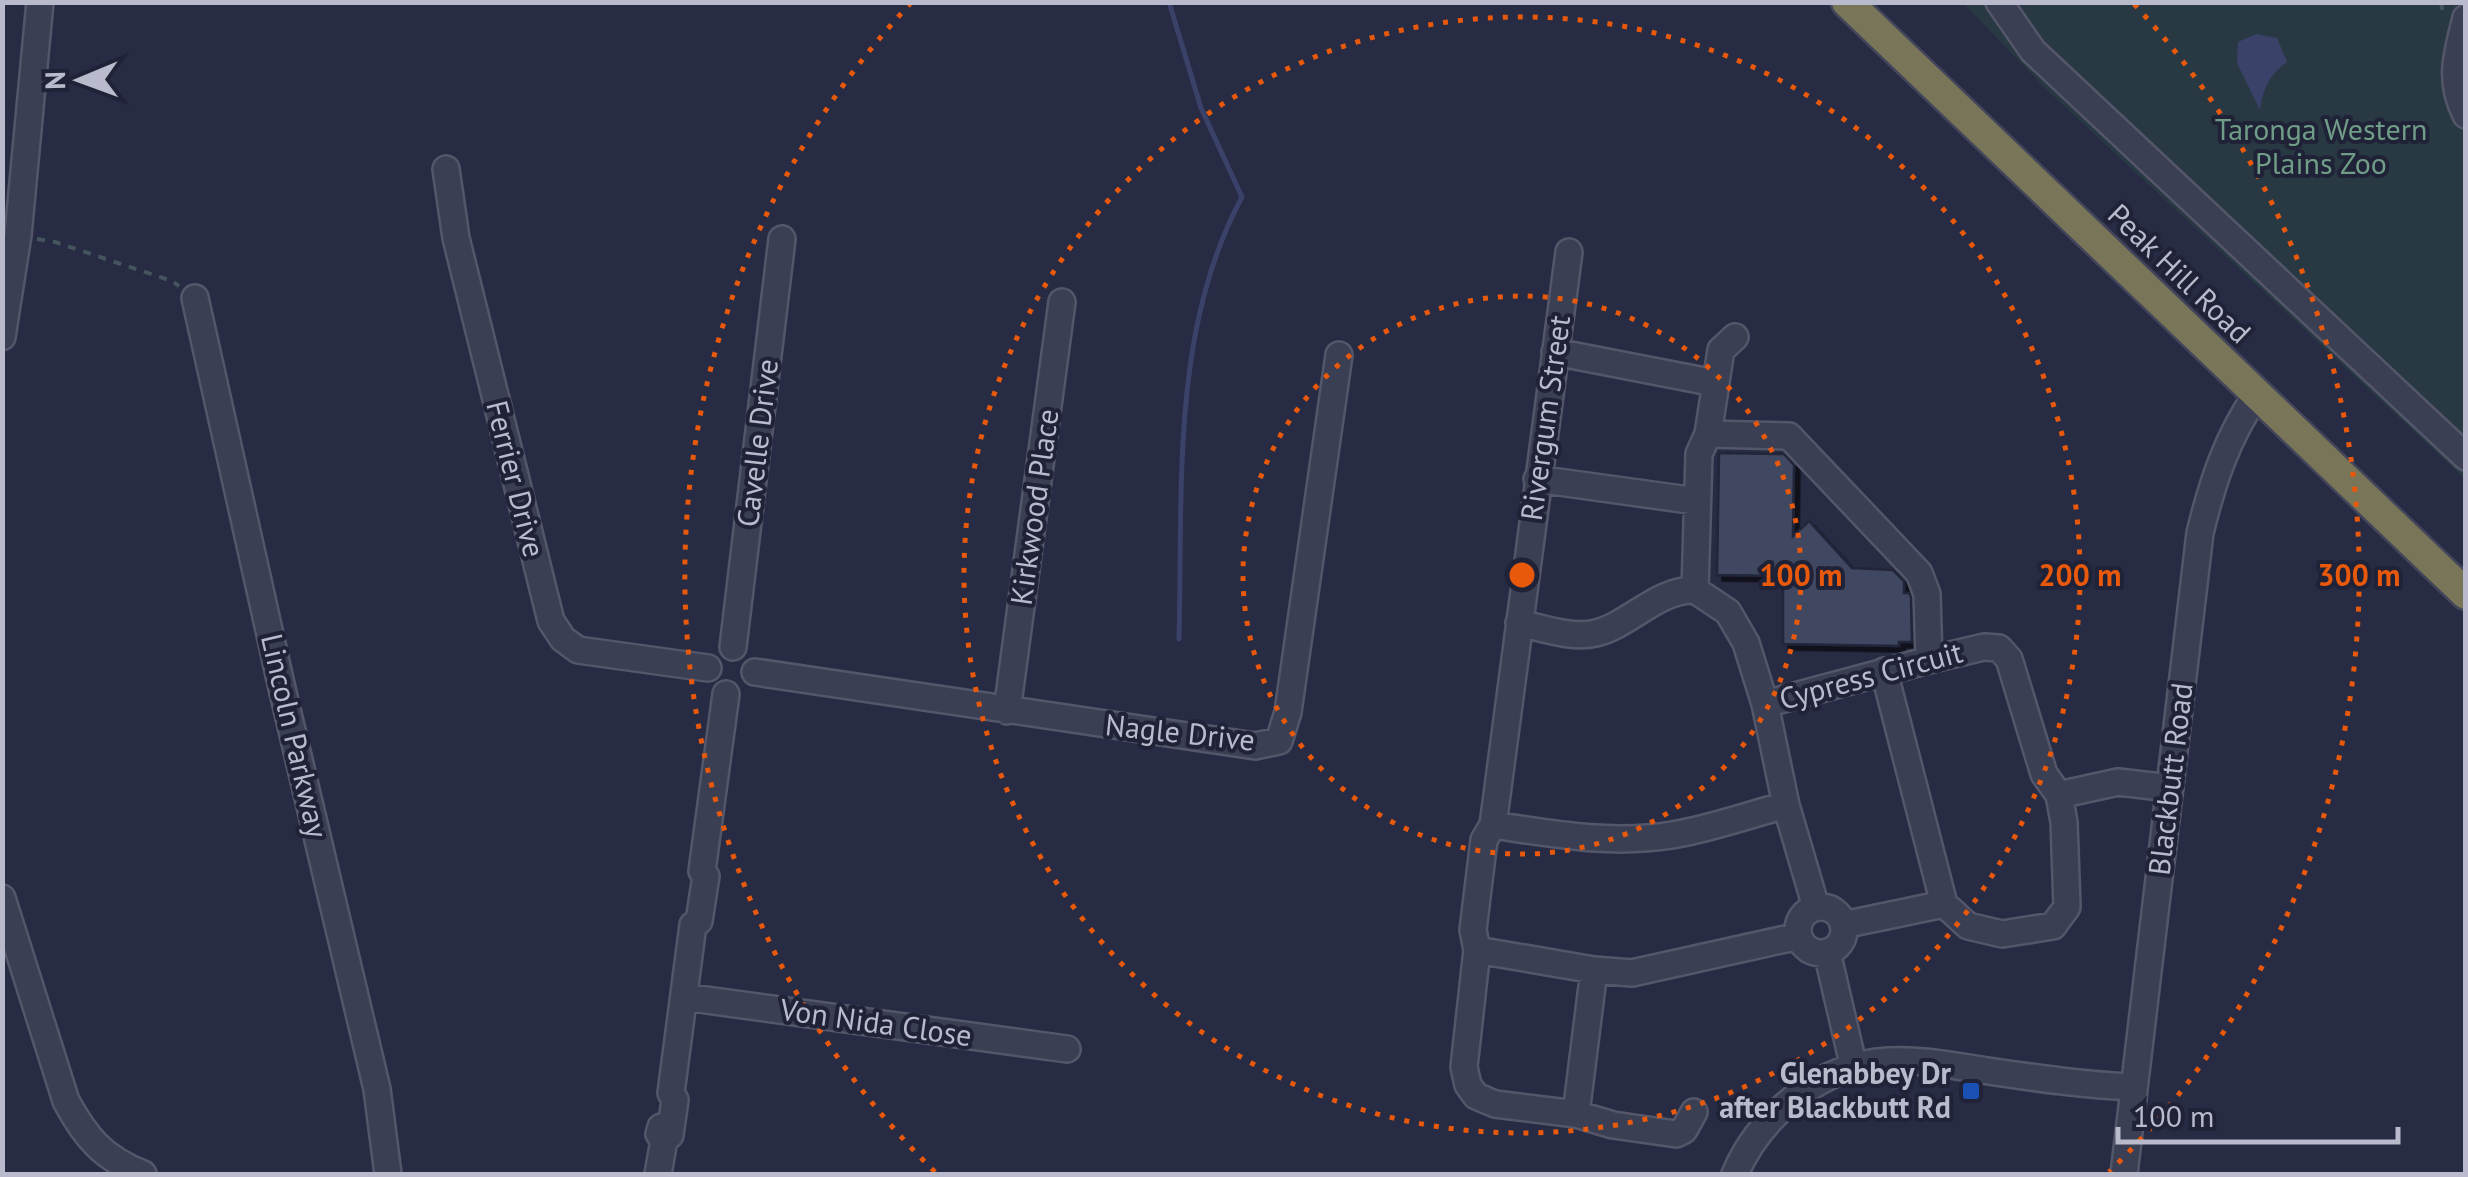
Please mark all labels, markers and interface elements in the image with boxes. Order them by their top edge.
north arrow [30,30,130,130]
text: N [36,71,73,90]
park label: Taronga Western Plains Zoo [2215,109,2427,182]
street label: Peak Hill Road [2100,195,2260,351]
street label: Rivergum Street [1511,313,1578,523]
street label: Cavelle Drive [727,357,786,529]
street label: Ferrier Drive [478,396,555,561]
street label: Kirkwood Place [1000,406,1067,607]
text: 100 m [1760,555,1842,594]
text: 200 m [2039,555,2121,594]
text: 300 m [2318,555,2400,594]
centre of rings [1504,557,1540,593]
street label: Lincoln Parkway [253,630,338,841]
street label: Cypress Circuit [1775,631,1966,718]
street label: Blackbutt Road [2138,681,2201,877]
street label: Nagle Drive [1103,704,1257,759]
street label: Von Nida Close [777,989,974,1054]
place label: Glenabbey Dr after Blackbutt Rd [1719,1053,1951,1126]
marker: Glenabbey Dr after Blackbutt Rd [1960,1080,1982,1102]
scale bar [2118,1082,2398,1144]
text: 100 m [2133,1096,2214,1135]

